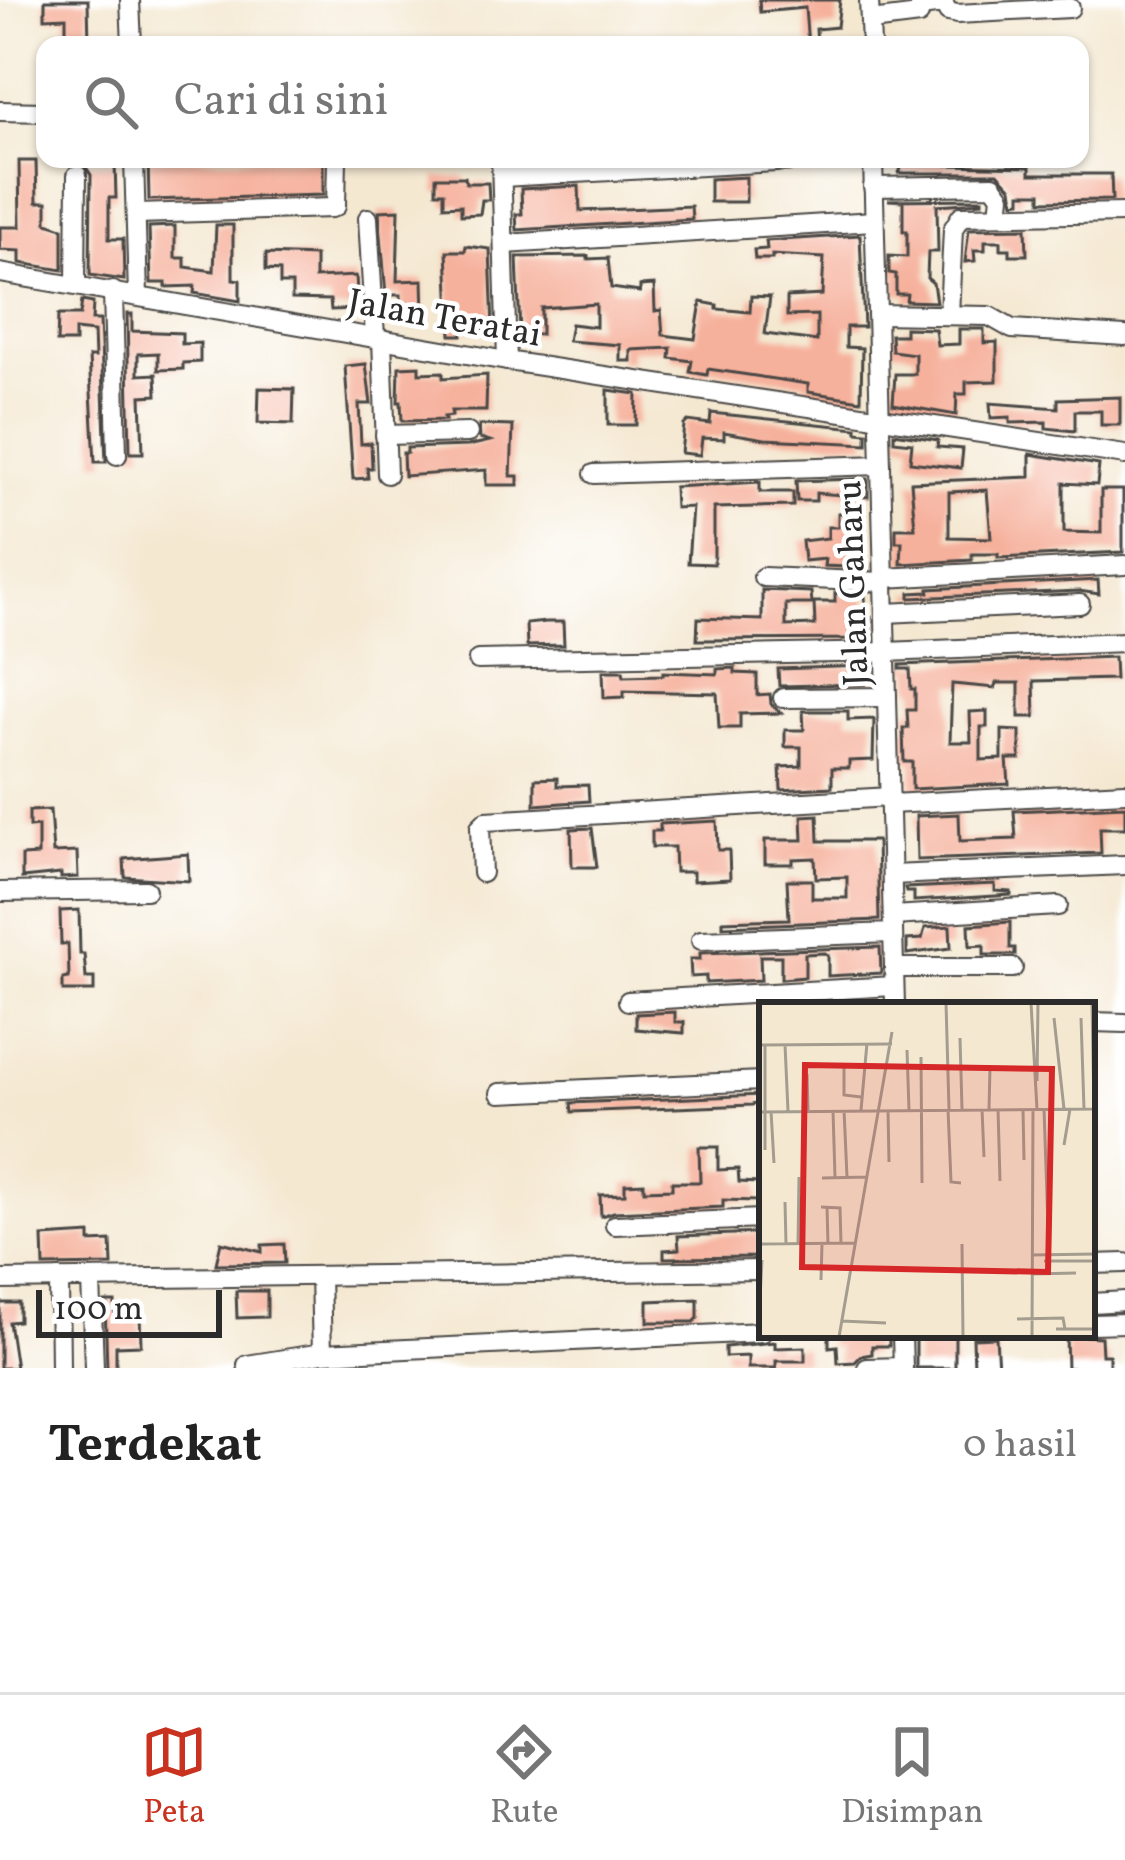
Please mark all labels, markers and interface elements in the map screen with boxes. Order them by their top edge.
search box [36,36,1089,168]
icon: search [78,69,144,135]
text: Cari di sini [174,71,388,134]
street label: Jalan Teratai [344,278,545,362]
street label: Jalan Gaharu [826,479,884,687]
inset map [759,1002,1095,1338]
scale bar [36,1284,222,1337]
text: 100 m [54,1288,143,1334]
text: Terdekat [48,1411,262,1482]
text: 0 hasil [963,1419,1077,1473]
tab: Peta [141,1719,207,1837]
tab: Rute [490,1719,558,1837]
tab: Disimpan [841,1719,984,1837]

